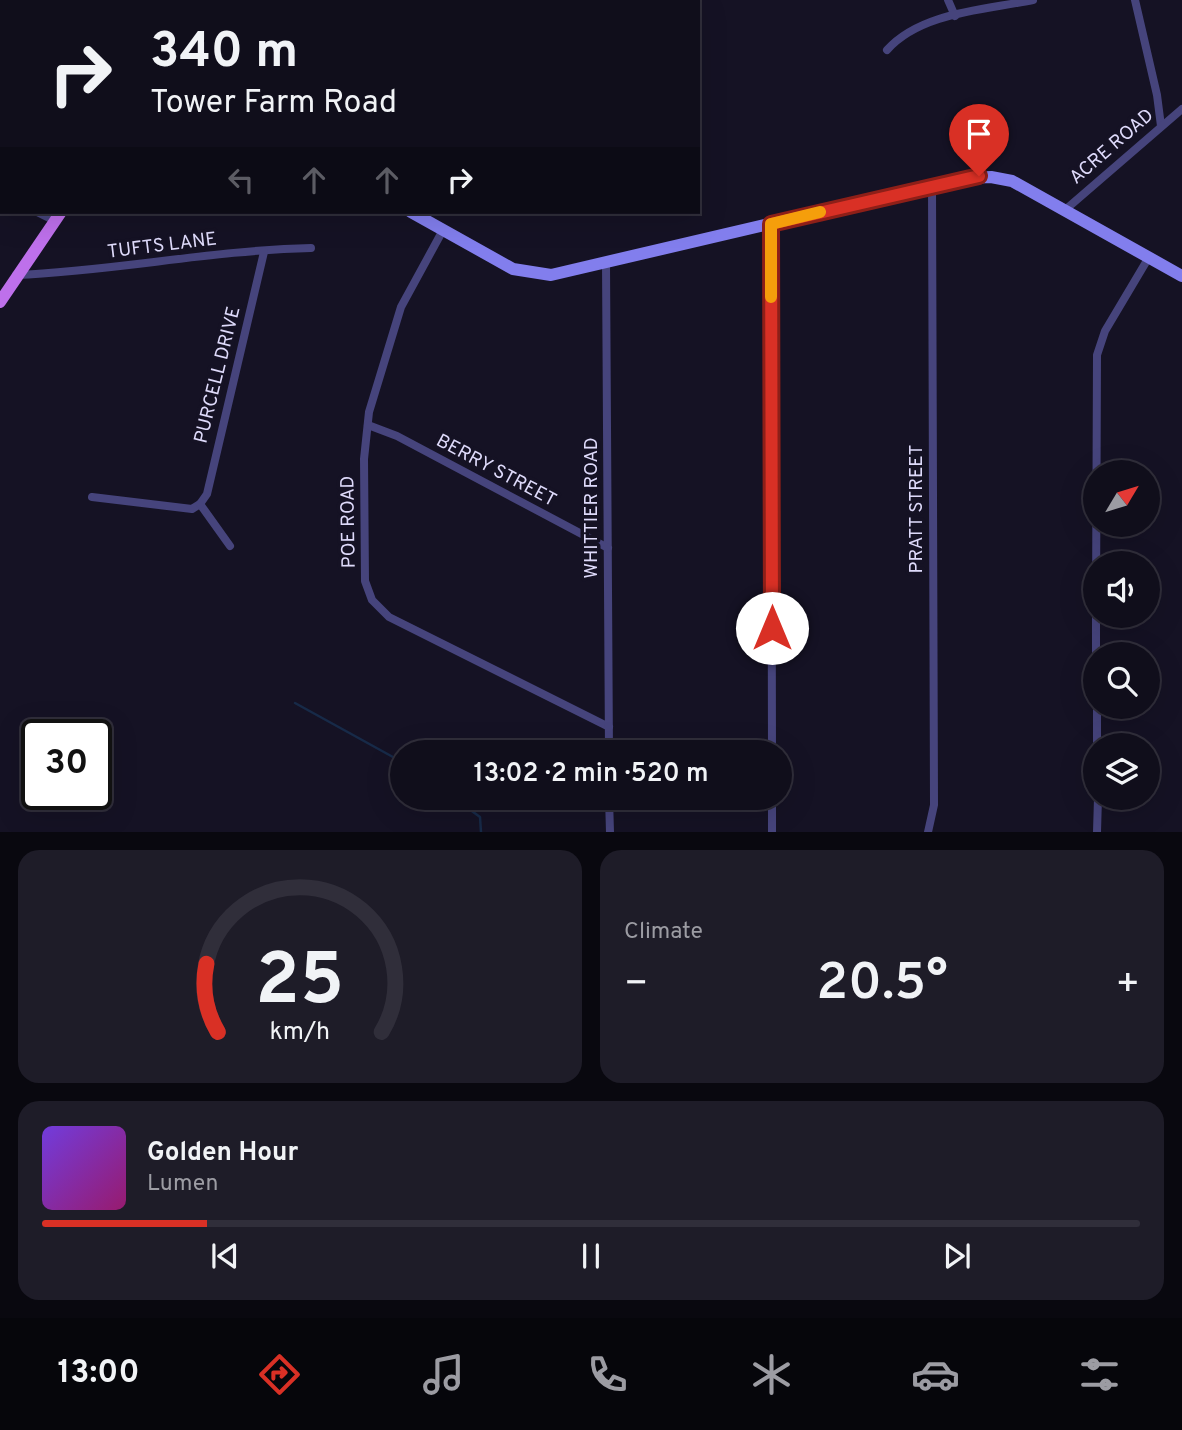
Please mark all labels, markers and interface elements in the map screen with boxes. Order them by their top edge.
text: 340 m [150,23,298,85]
icon: right [35,28,126,119]
text: Tower Farm Road [150,84,397,124]
pin [949,104,1009,176]
street label: ACRE ROAD [1065,104,1159,190]
icon: arrive [960,115,998,153]
icon: left [222,161,260,199]
icon: ahead [295,161,333,199]
icon: ahead [368,161,406,199]
icon: right [441,161,479,199]
street label: TUFTS LANE [106,227,218,265]
street label: PURCELL DRIVE [189,304,247,446]
street label: BERRY STREET [432,429,560,513]
street label: WHITTIER ROAD [580,437,604,579]
street label: PRATT STREET [905,444,929,574]
north arrow [1083,460,1160,537]
map controls [1083,460,1160,810]
street label: POE ROAD [336,475,362,569]
button: sound [1083,551,1160,628]
position arrow [735,591,809,665]
button: search [1083,642,1160,719]
speed limit sign: 30 [21,719,112,810]
button: layers [1083,733,1160,810]
text: 13:02 · 2 min · 520 m [474,758,708,791]
text: Climate [624,918,703,947]
text: 25 [256,939,345,1031]
text: 20.5° [816,952,948,1018]
text: − [624,961,649,1010]
text: + [1115,961,1140,1010]
text: km/h [270,1017,330,1049]
text: Golden Hour [147,1137,298,1170]
text: Lumen [147,1170,218,1199]
icon: previous [206,1237,244,1275]
icon: pause [572,1237,610,1275]
icon: next [938,1237,976,1275]
icon: directions [255,1350,304,1399]
icon: music [419,1350,468,1399]
icon: phone [583,1350,632,1399]
icon: climate [747,1350,796,1399]
icon: car [911,1350,960,1399]
icon: filters [1075,1350,1124,1399]
text: 13:00 [58,1354,140,1394]

